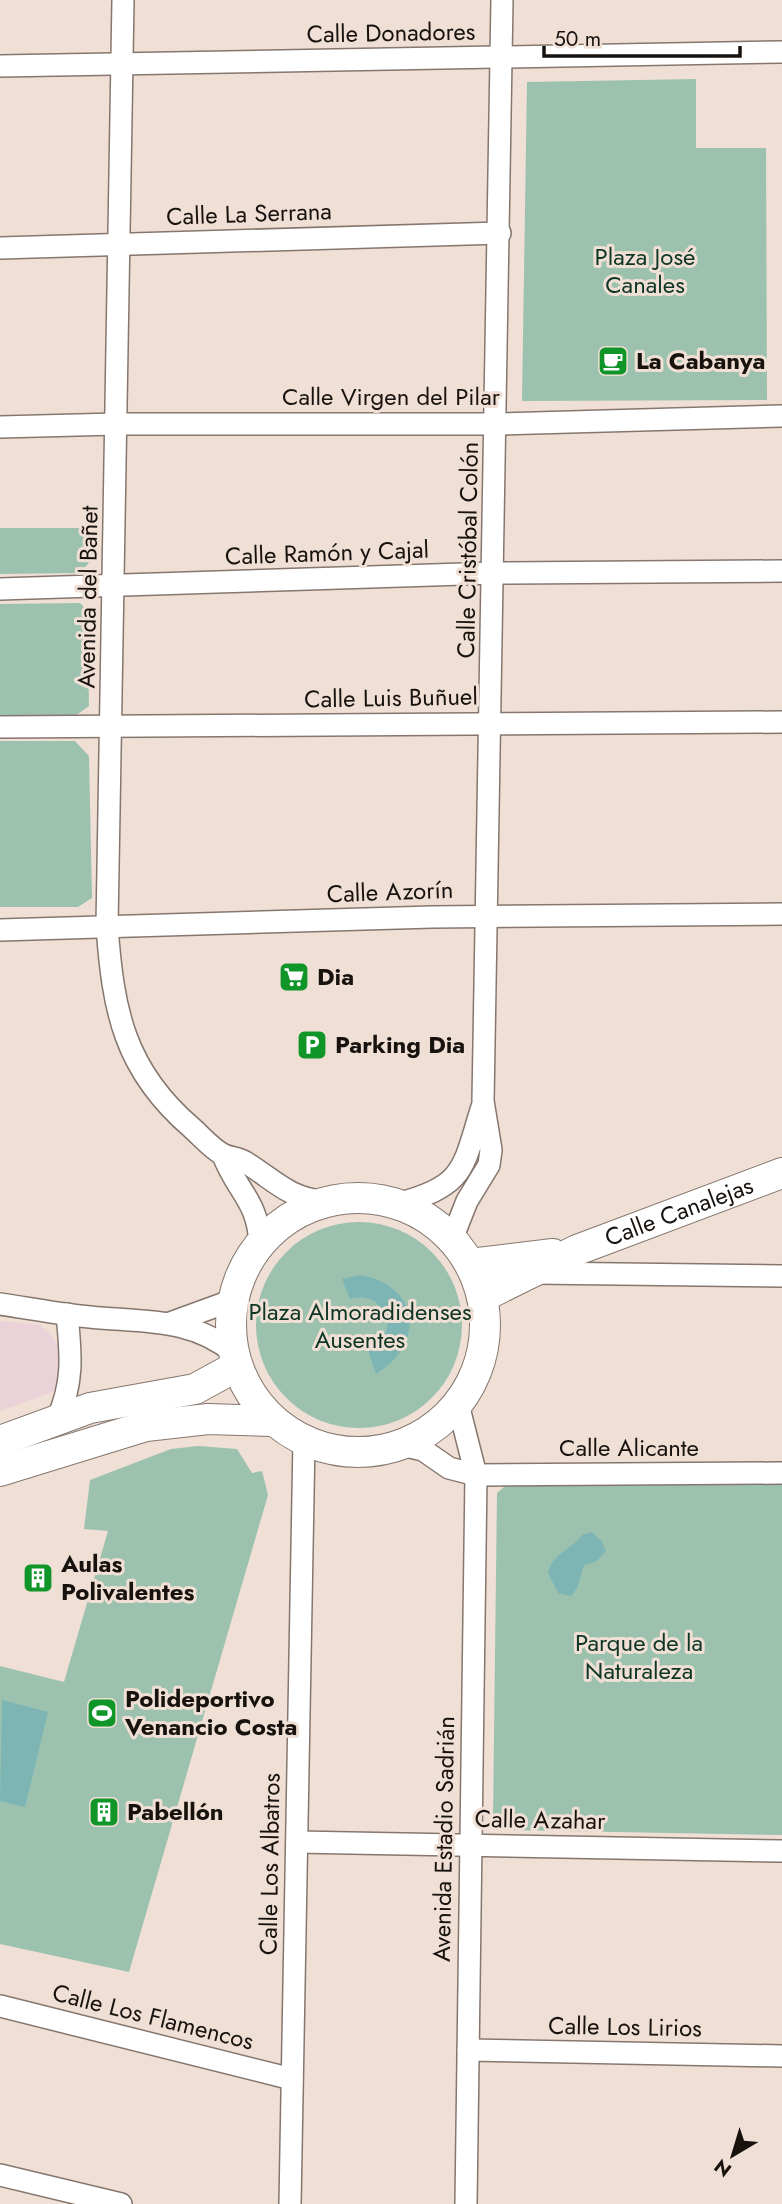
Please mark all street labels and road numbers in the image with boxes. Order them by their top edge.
street label: Calle Donadores [306,14,476,51]
street label: Calle La Serrana [166,193,332,234]
street label: Calle Virgen del Pilar [282,379,501,414]
street label: Calle Cristóbal Colón [448,441,487,659]
street label: Avenida del Bañet [68,505,107,689]
street label: Calle Ramón y Cajal [224,531,430,574]
street label: Calle Luis Buñuel [304,678,478,717]
street label: Calle Azorín [326,872,454,911]
street label: Calle Canalejas [600,1167,758,1255]
street label: Calle Alicante [559,1430,699,1465]
street label: Avenida Estadio Sadrián [424,1716,463,1962]
street label: Calle Los Albatros [250,1773,289,1955]
street label: Calle Azahar [474,1801,606,1838]
street label: Calle Los Flamencos [49,1975,257,2058]
street label: Calle Los Lirios [548,2008,702,2045]

